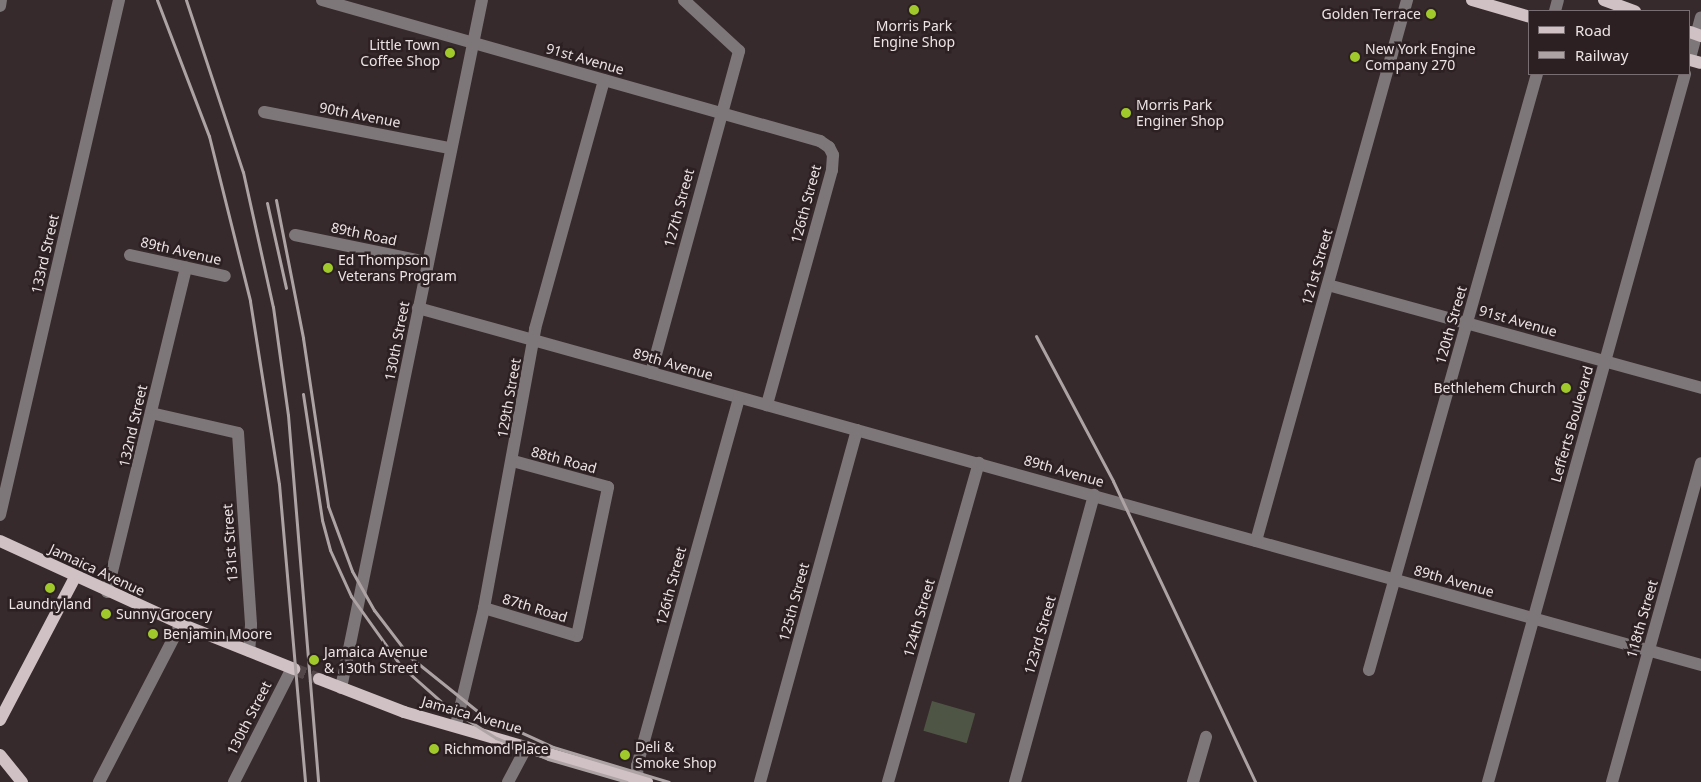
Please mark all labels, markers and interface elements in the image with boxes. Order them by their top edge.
marker: Morris Park Engine Shop [908,4,920,16]
place label: Golden Terrace [1321,6,1421,22]
marker: Golden Terrace [1425,8,1437,20]
legend [1528,10,1691,75]
place label: Morris Park Engine Shop [873,18,955,50]
text: Road [1575,20,1611,40]
place label: Little Town Coffee Shop [360,37,440,70]
street label: 91st Avenue [544,40,626,78]
place label: New York Engine Company 270 [1365,41,1476,74]
text: Railway [1575,45,1628,65]
marker: Little Town Coffee Shop [444,47,456,59]
marker: New York Engine Company 270 [1349,51,1361,63]
place label: Morris Park Enginer Shop [1136,97,1224,130]
street label: 90th Avenue [318,99,402,131]
marker: Morris Park Enginer Shop [1120,107,1132,119]
street label: 126th Street [787,163,825,245]
street label: 127th Street [660,167,698,249]
street label: 133rd Street [28,213,62,295]
street label: 89th Road [329,219,399,249]
street label: 121st Street [1298,227,1336,307]
street label: 89th Avenue [139,234,223,268]
place label: Ed Thompson Veterans Program [338,252,457,284]
marker: Ed Thompson Veterans Program [322,262,334,274]
street label: 120th Street [1432,284,1470,366]
street label: 130th Street [381,300,413,382]
street label: 91st Avenue [1477,302,1559,340]
street label: 89th Avenue [631,345,715,383]
street label: 129th Street [494,357,524,439]
street label: Lefferts Boulevard [1547,364,1597,484]
place label: Bethlehem Church [1433,380,1556,396]
marker: Bethlehem Church [1560,382,1572,394]
street label: 132nd Street [115,383,151,469]
street label: 88th Road [529,443,599,477]
street label: 89th Avenue [1022,452,1106,490]
street label: 131st Street [219,503,241,583]
street label: Jamaica Avenue [47,540,147,600]
street label: 126th Street [652,545,690,627]
street label: 125th Street [775,561,813,643]
street label: 89th Avenue [1412,562,1496,600]
street label: 124th Street [900,577,938,659]
street label: 118th Street [1623,578,1661,660]
marker: Laundryland [44,582,56,594]
street label: 87th Road [501,590,569,626]
street label: 123rd Street [1021,594,1059,676]
place label: Laundryland [9,596,91,612]
place label: Sunny Grocery [116,606,212,622]
marker: Sunny Grocery [100,608,112,620]
place label: Benjamin Moore [163,626,272,642]
marker: Benjamin Moore [147,628,159,640]
place label: Jamaica Avenue & 130th Street [324,644,428,676]
marker: Jamaica Avenue & 130th Street [308,654,320,666]
street label: 130th Street [223,678,275,758]
street label: Jamaica Avenue [420,693,524,737]
place label: Deli & Smoke Shop [635,739,717,772]
place label: Richmond Place [444,741,549,757]
marker: Richmond Place [428,743,440,755]
marker: Deli & Smoke Shop [619,749,631,761]

